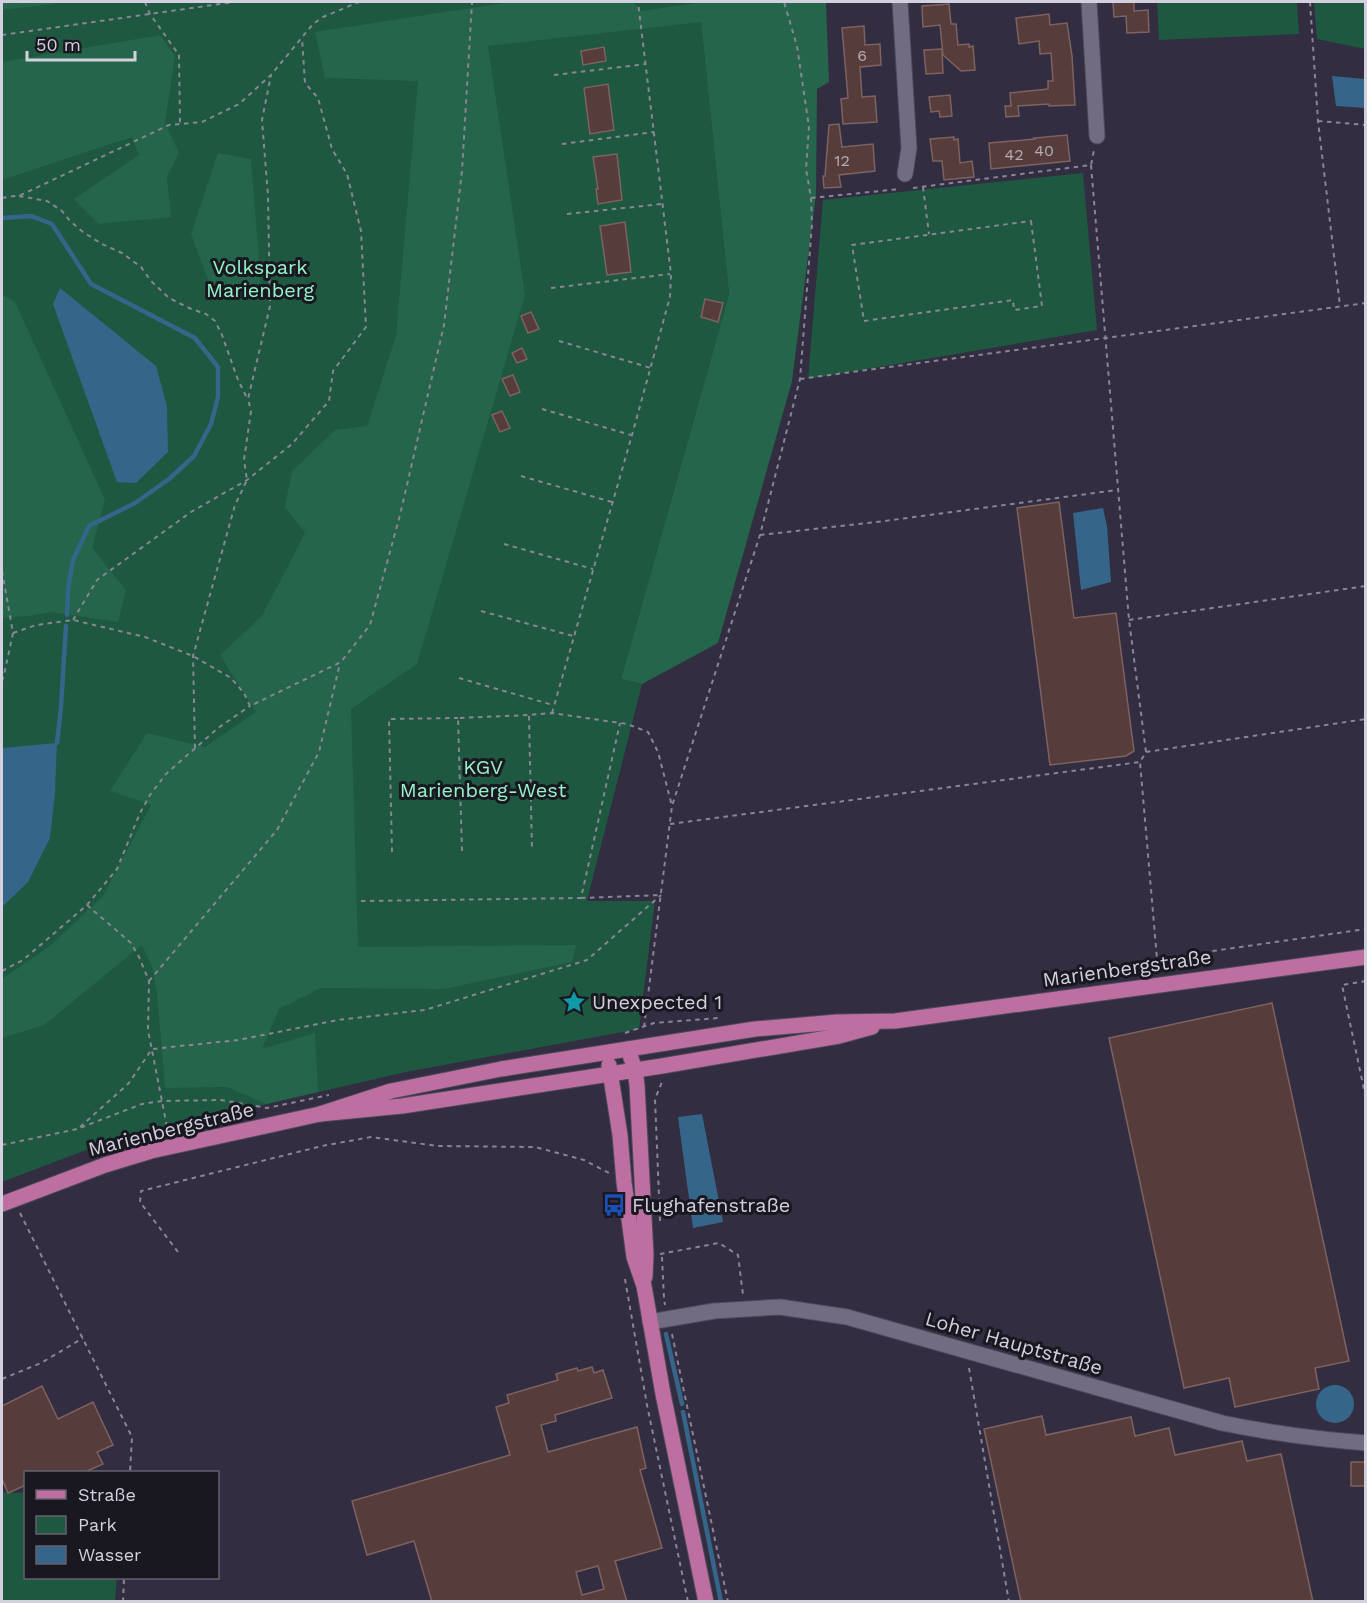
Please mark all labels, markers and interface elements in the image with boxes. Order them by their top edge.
scale bar [27,24,135,62]
text: 50 m [36,34,81,55]
house number: 6 [857,46,867,65]
house number: 40 [1034,141,1054,160]
house number: 42 [1004,145,1024,164]
house number: 12 [834,151,850,170]
park label: Volkspark Marienberg [206,255,314,302]
park label: KGV Marienberg-West [400,755,567,802]
street label: Marienbergstraße [1041,944,1213,992]
place icon: Unexpected 1 [561,989,587,1015]
place label: Unexpected 1 [592,990,722,1014]
street label: Marienbergstraße [86,1097,256,1161]
bus stop icon: Flughafenstraße [601,1192,627,1218]
place label: Flughafenstraße [632,1193,790,1217]
street label: Loher Hauptstraße [923,1306,1105,1380]
legend [24,1471,219,1579]
text: Straße [78,1484,136,1505]
text: Park [78,1514,117,1535]
text: Wasser [78,1544,141,1565]

